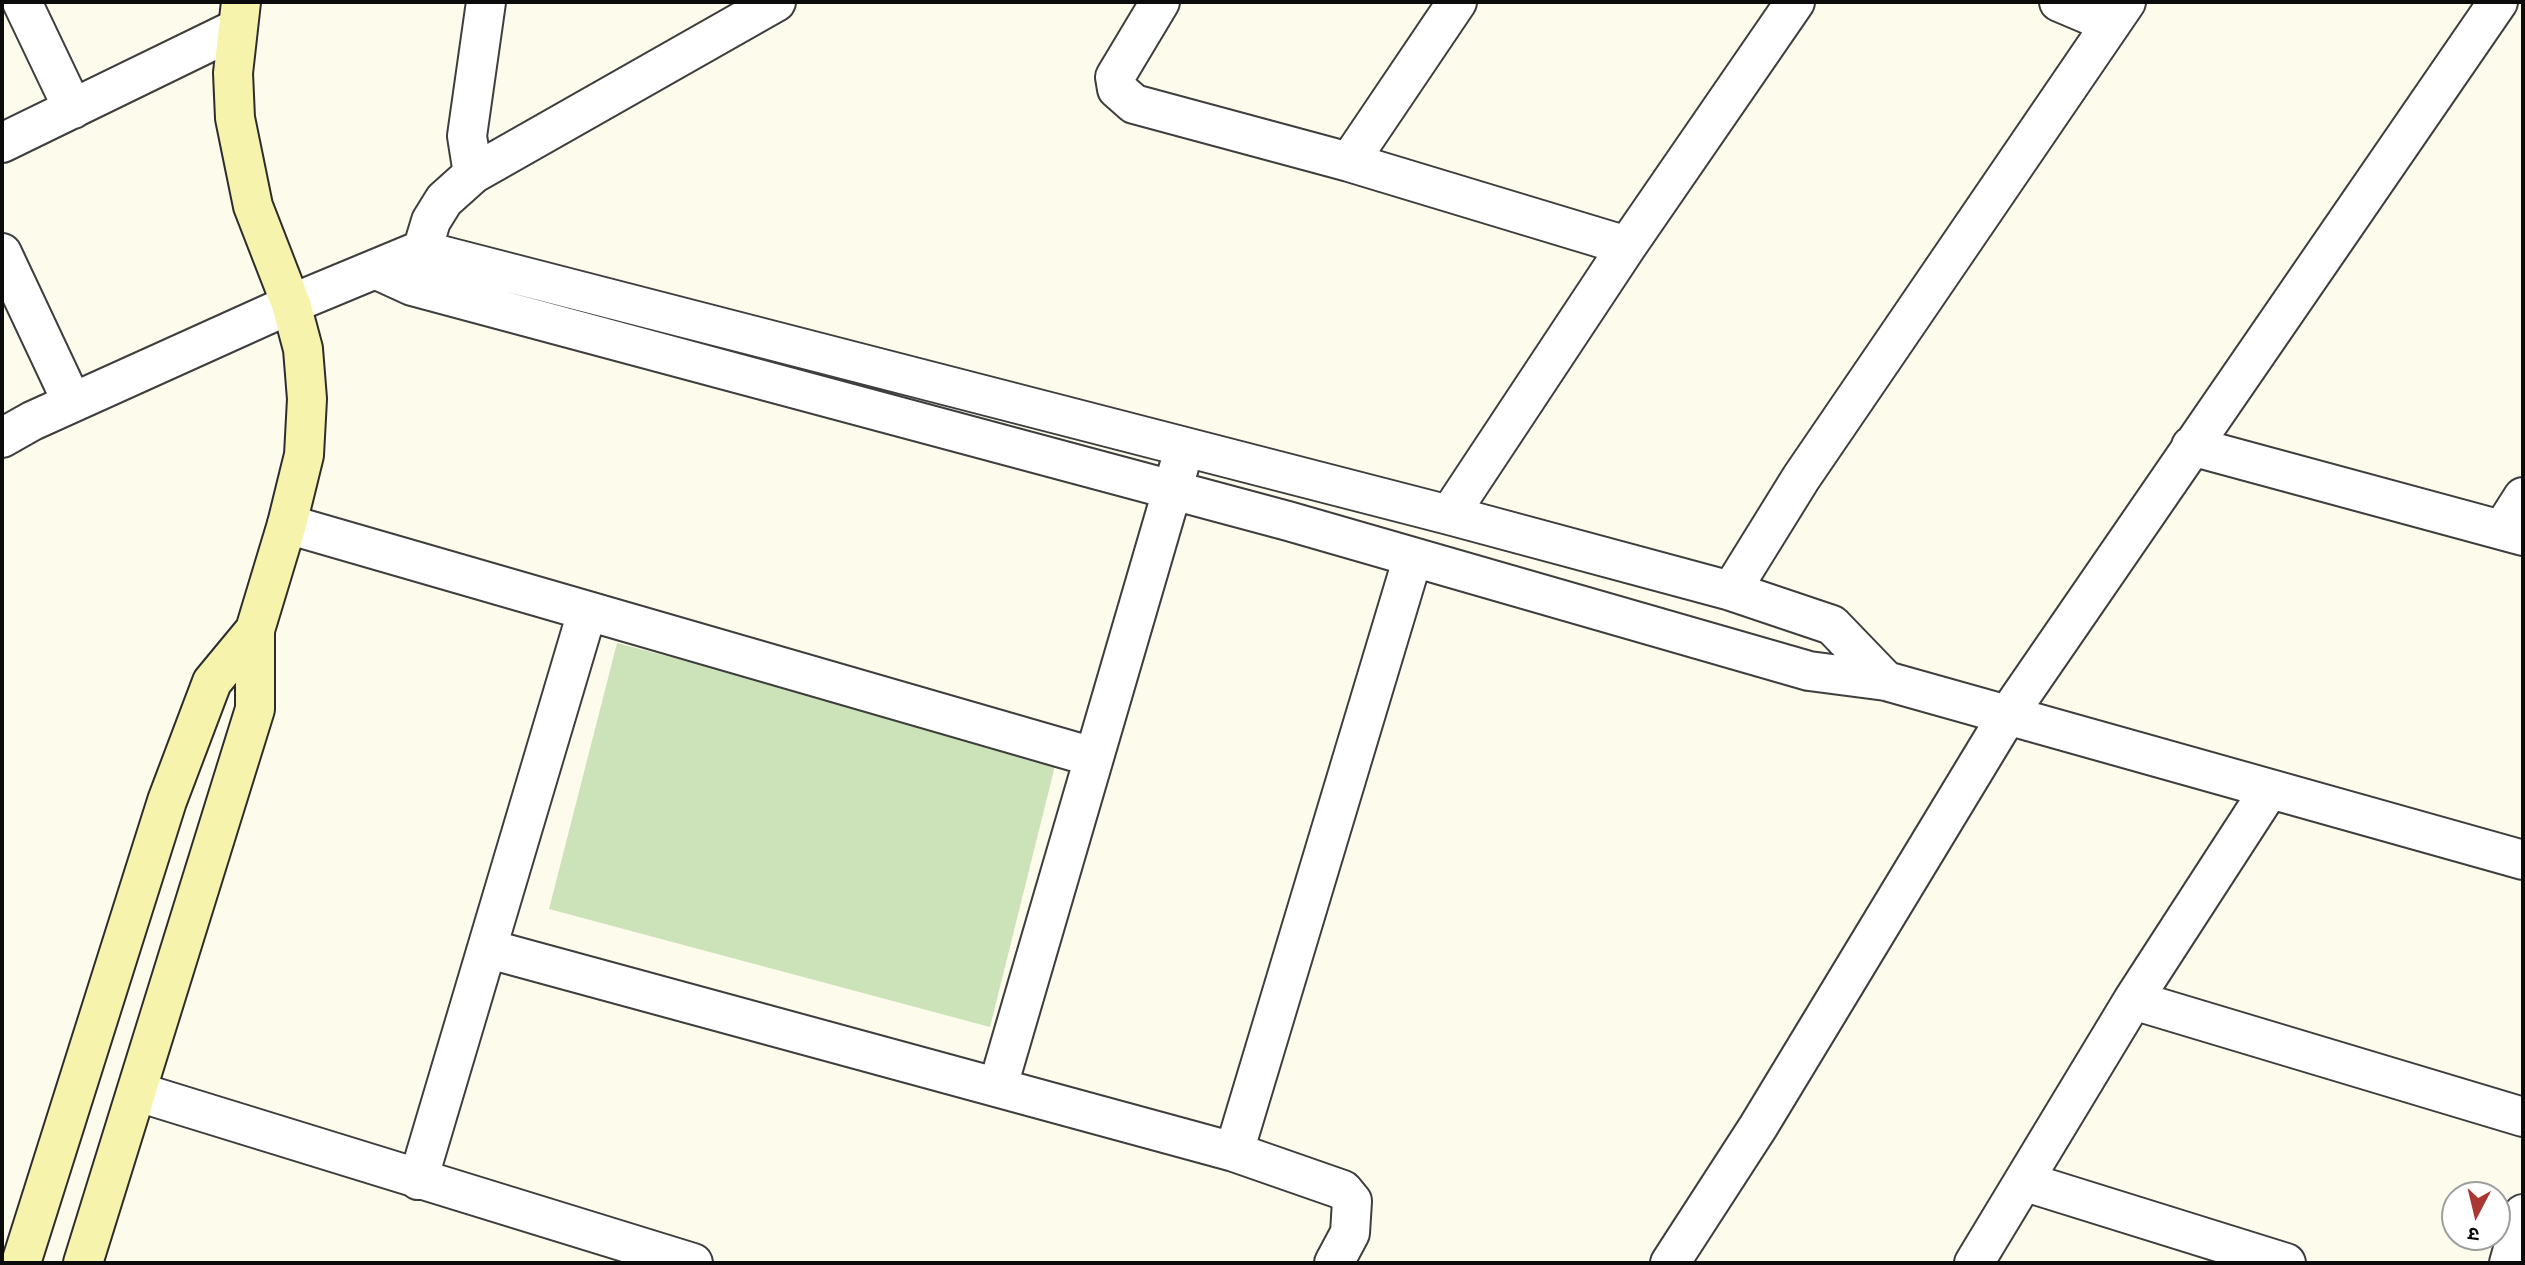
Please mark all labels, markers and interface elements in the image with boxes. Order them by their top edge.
north arrow [2441,1181,2511,1251]
text: उ [2467,1222,2481,1247]

